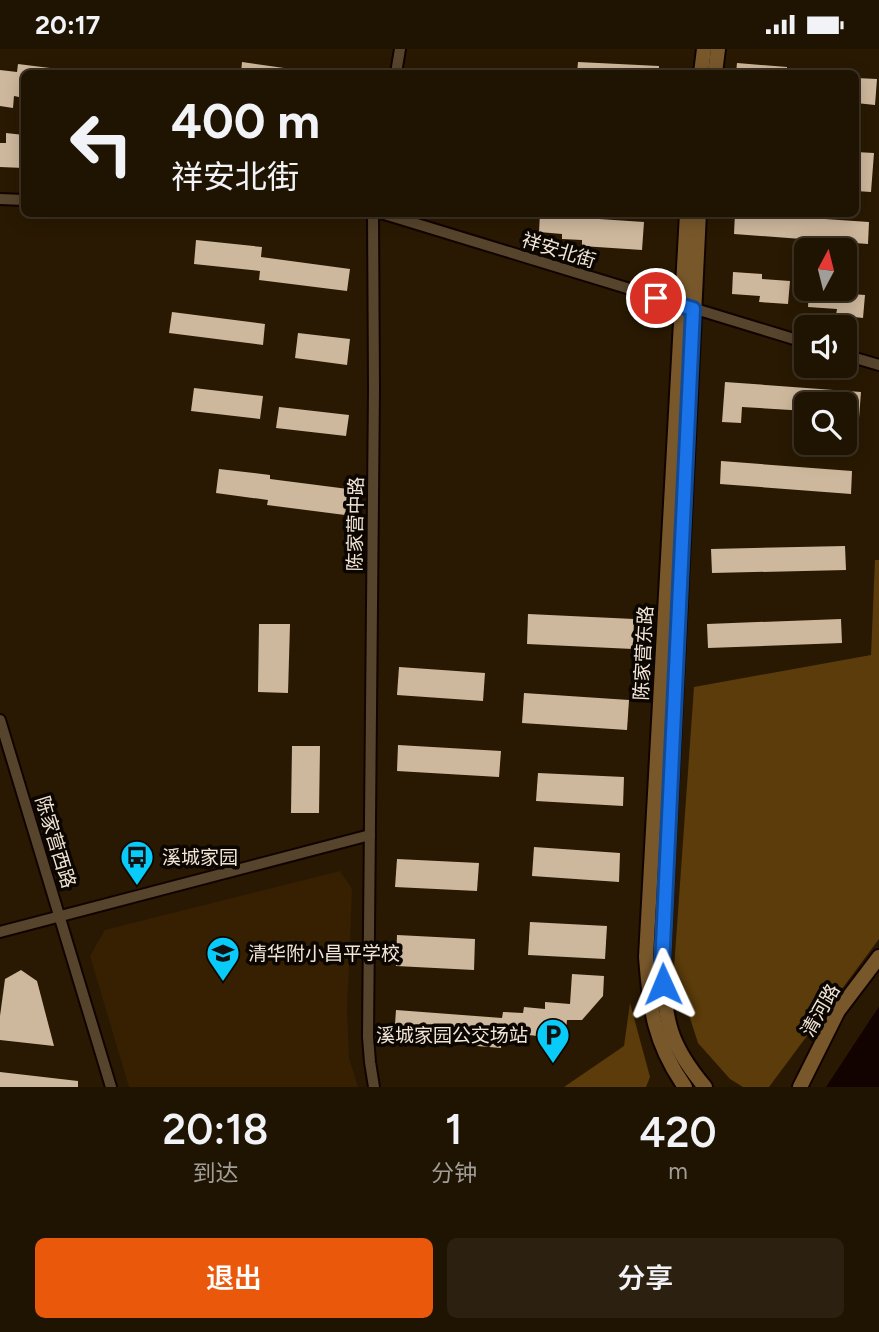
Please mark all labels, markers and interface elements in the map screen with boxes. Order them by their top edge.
text: 20:17 [35,9,100,41]
text: 400 m [171,91,320,150]
icon: left [56,98,147,189]
text: 祥安北街 [171,158,299,196]
street label: 祥安北街 [519,228,599,273]
north arrow [794,238,858,301]
map controls [794,238,857,455]
pin [626,268,686,328]
icon: arrive [637,279,675,317]
button: sound [794,315,857,378]
button: search [794,392,857,455]
street label: 陈家营中路 [343,476,368,572]
street label: 陈家营东路 [630,605,657,701]
street label: 陈家营西路 [31,793,80,891]
bus stop icon: 溪城家园 [118,838,156,887]
place label: 溪城家园 [162,846,238,869]
school or university icon: 清华附小昌平学校 [204,934,242,983]
place label: 清华附小昌平学校 [248,942,400,965]
position arrow [626,947,700,1021]
street label: 清河路 [796,980,845,1041]
parking icon: 溪城家园公交场站 [534,1016,572,1065]
place label: 溪城家园公交场站 [376,1024,528,1047]
text: 20:18 [162,1104,269,1155]
text: 1 [445,1104,463,1155]
text: 420 [639,1107,717,1158]
text: m [668,1157,688,1185]
text: 到达 [192,1159,238,1187]
text: 分钟 [431,1159,477,1187]
button: 退出 [35,1238,433,1318]
button: 分享 [447,1238,844,1318]

